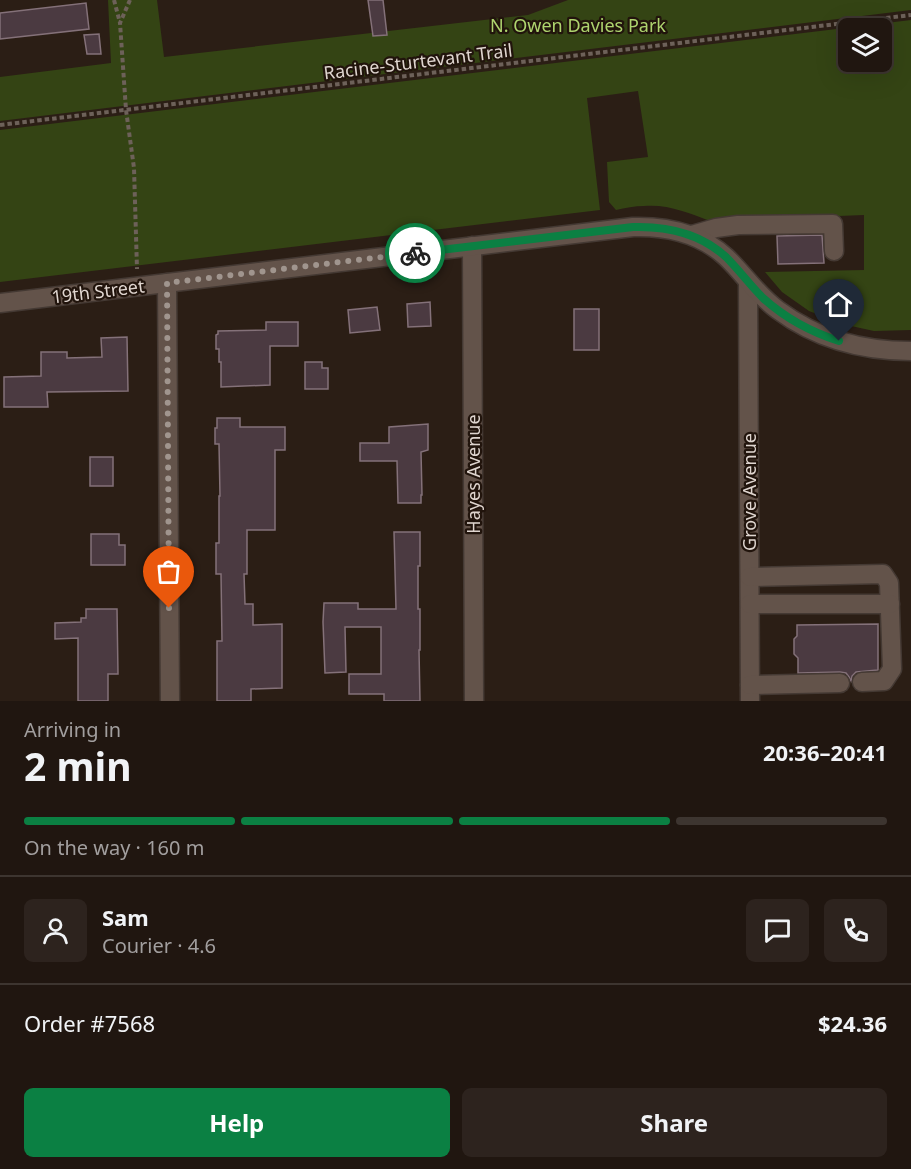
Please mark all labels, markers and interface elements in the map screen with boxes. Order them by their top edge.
park label: N. Owen Davies Park [490,13,666,37]
map controls [838,18,892,72]
button: layers [838,18,892,72]
street label: Racine-Sturtevant Trail [322,38,514,84]
courier [385,223,445,283]
icon: bike [399,237,432,270]
street label: 19th Street [50,273,146,309]
pin [813,279,864,341]
icon: home [822,288,855,321]
street label: Hayes Avenue [461,414,485,534]
street label: Grove Avenue [737,433,761,551]
pin [143,546,194,608]
icon: bag [152,555,185,588]
text: Arriving in [24,716,121,743]
text: 20:36–20:41 [763,737,887,767]
text: 2 min [24,739,131,792]
text: On the way · 160 m [24,834,204,861]
button: person [24,899,87,962]
button: chat [746,899,809,962]
button: phone [824,899,887,962]
text: Sam [102,902,149,932]
text: Courier · 4.6 [102,932,216,959]
text: Order #7568 [24,1008,155,1038]
text: $24.36 [818,1008,887,1038]
button: Help [24,1088,450,1157]
button: Share [462,1088,887,1157]

